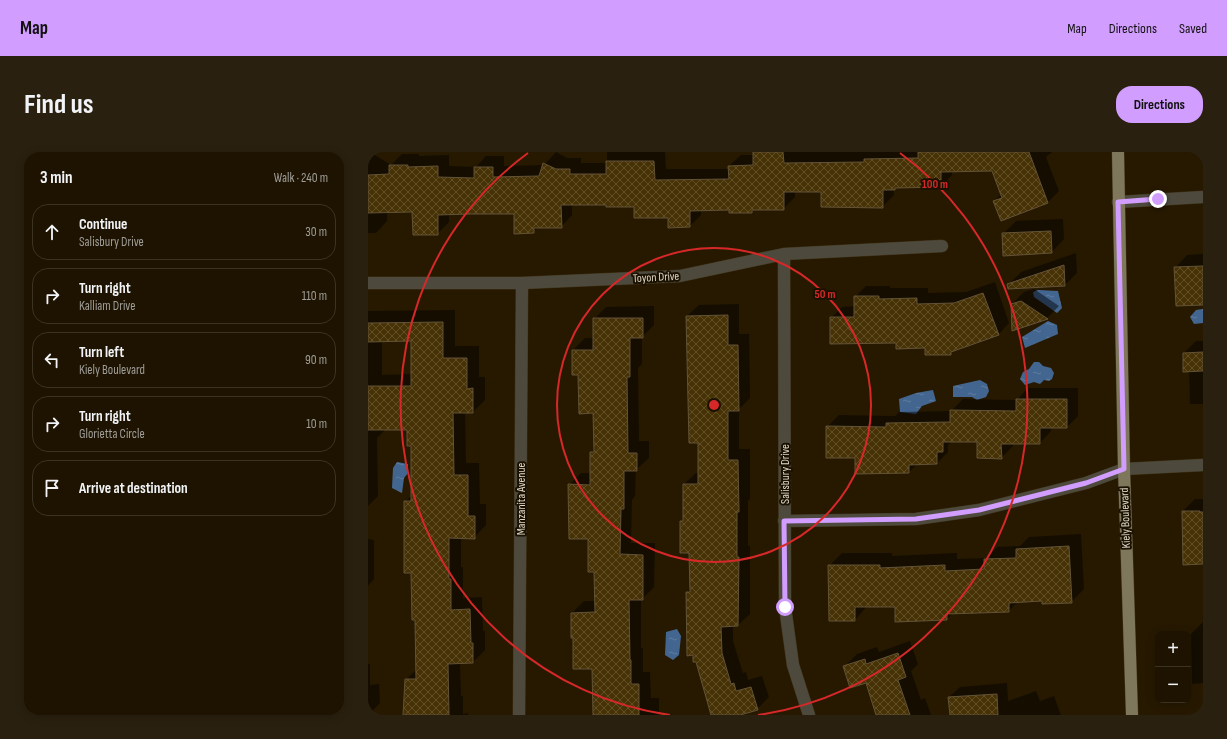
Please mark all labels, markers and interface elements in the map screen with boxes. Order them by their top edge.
text: Map [20,17,48,40]
text: Map [1067,20,1087,37]
text: Directions [1109,20,1157,37]
text: Saved [1179,20,1207,37]
button: Directions [1116,86,1203,123]
text: Find us [24,88,93,121]
text: 3 min [40,168,73,188]
text: Walk · 240 m [274,170,328,186]
text: 100 m [922,177,948,192]
route end [1149,190,1167,208]
text: Continue [79,215,128,234]
icon: ahead [41,221,63,243]
text: 30 m [305,224,327,240]
text: Salisbury Drive [79,234,144,250]
street label: Toyon Drive [632,269,680,286]
text: Turn right [79,279,131,298]
icon: right [41,285,63,307]
text: 50 m [815,287,835,302]
text: 110 m [302,288,327,304]
text: Kalliam Drive [79,298,135,314]
text: Turn left [79,343,124,362]
icon: left [41,349,63,371]
text: 90 m [305,352,327,368]
text: Kiely Boulevard [79,362,145,378]
centre of rings [707,398,721,412]
text: Turn right [79,407,131,426]
icon: right [41,413,63,435]
text: 10 m [306,416,327,432]
text: Glorietta Circle [79,426,145,442]
street label: Salisbury Drive [778,444,793,504]
street label: Manzanita Avenue [514,463,529,535]
icon: arrive [41,477,63,499]
text: Arrive at destination [79,479,188,498]
street label: Kiely Boulevard [1117,487,1134,549]
route start [776,598,794,616]
map controls [1155,631,1191,703]
button: + [1155,631,1191,667]
button: − [1155,667,1191,703]

